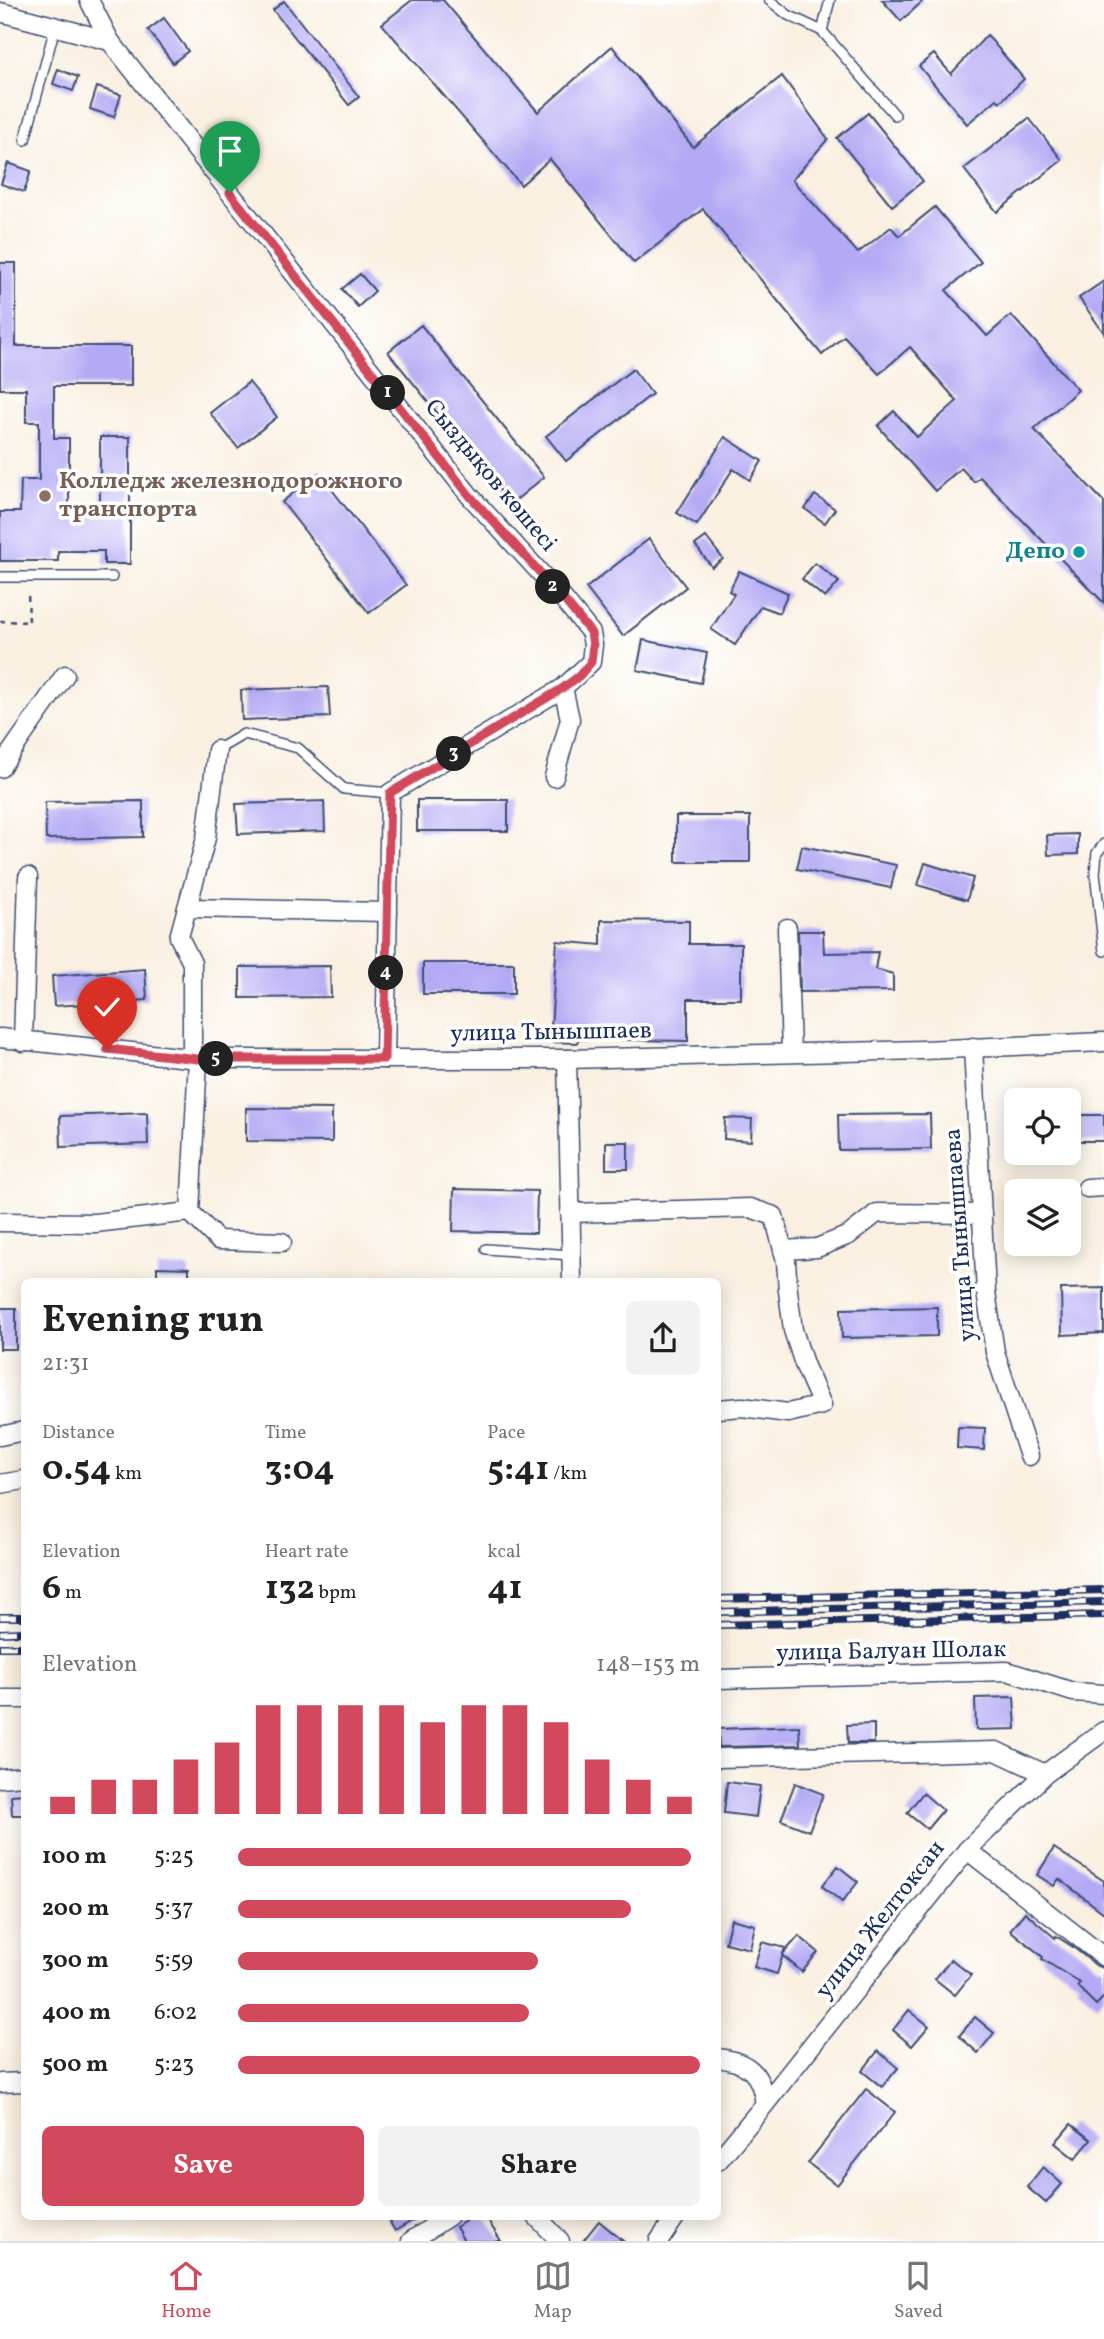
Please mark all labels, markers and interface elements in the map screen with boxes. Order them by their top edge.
pin [200,121,260,193]
icon: arrive [211,132,249,170]
pin: 1 [370,376,406,410]
text: 1 [384,379,391,405]
street label: Сыздықов көшесі [416,392,564,560]
place label: Колледж железнодорожного транспорта [59,465,403,527]
marker: Колледж железнодорожного транспорта [37,488,53,504]
place label: Депо [1005,535,1065,569]
marker: Депо [1071,544,1087,560]
pin: 2 [536,570,570,604]
text: 2 [548,573,557,599]
pin: 3 [436,736,472,772]
text: 3 [449,740,458,766]
pin: 4 [368,956,404,990]
text: 4 [380,959,391,985]
pin [77,977,137,1049]
icon: check [88,988,126,1026]
street label: улица Тынышпаев [450,1014,652,1052]
pin: 5 [198,1042,234,1076]
text: 5 [211,1045,220,1071]
map controls [1004,1088,1081,1256]
button: locate [1004,1088,1081,1165]
street label: улица Тынышпаева [937,1127,985,1343]
button: layers [1004,1179,1081,1256]
text: Evening run [42,1295,264,1348]
button: share [626,1301,700,1375]
text: 21:31 [42,1348,89,1380]
text: Distance [42,1420,115,1446]
text: Time [265,1420,306,1446]
text: Pace [487,1420,525,1446]
text: 0.54 [42,1446,111,1494]
text: 3:04 [265,1446,335,1494]
text: 5:41 [487,1446,549,1494]
text: km [111,1461,142,1487]
text: /km [549,1461,587,1487]
text: Elevation [42,1539,121,1565]
text: Heart rate [265,1539,349,1565]
text: kcal [487,1539,521,1565]
text: 6 [42,1565,61,1613]
text: 132 [265,1565,315,1613]
text: 41 [487,1565,523,1613]
text: m [61,1580,82,1606]
text: bpm [315,1580,357,1606]
street label: улица Балуан Шолак [776,1633,1007,1671]
text: Elevation [42,1649,138,1681]
text: 148–153 m [596,1649,700,1681]
street label: улица Желтоксан [808,1834,954,2006]
text: 100 m [42,1841,107,1873]
text: 5:25 [154,1841,194,1873]
text: 200 m [42,1893,109,1925]
text: 5:37 [154,1893,193,1925]
text: 300 m [42,1945,109,1977]
text: 5:59 [154,1945,193,1977]
text: 400 m [42,1997,111,2029]
text: 6:02 [154,1997,197,2029]
text: 500 m [42,2049,108,2081]
text: 5:23 [154,2049,194,2081]
button: Save [42,2126,364,2206]
button: Share [378,2126,700,2206]
tab: Home [161,2257,211,2325]
tab: Map [534,2257,572,2325]
tab: Saved [894,2257,943,2325]

